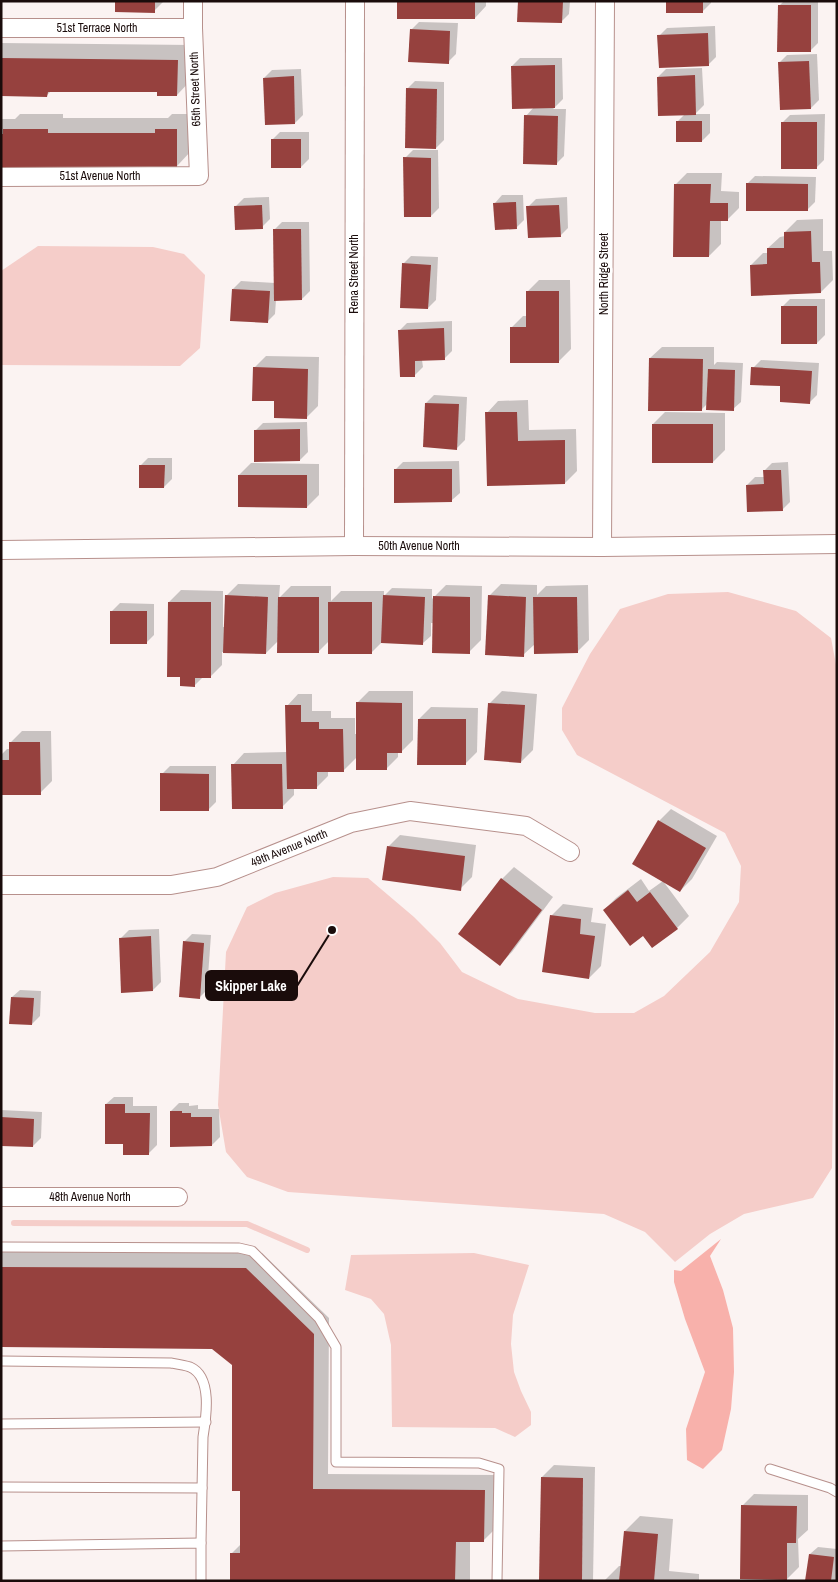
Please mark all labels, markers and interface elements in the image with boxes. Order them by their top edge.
street label: 51st Terrace North [57,20,137,36]
street label: 65th Street North [186,51,204,127]
street label: 51st Avenue North [60,168,140,184]
street label: North Ridge Street [596,233,612,315]
street label: Rena Street North [346,234,362,314]
street label: 50th Avenue North [378,538,460,554]
street label: 49th Avenue North [248,825,330,871]
callout: Skipper Lake [206,971,297,1000]
text: Skipper Lake [215,977,287,995]
street label: 48th Avenue North [49,1189,131,1205]

